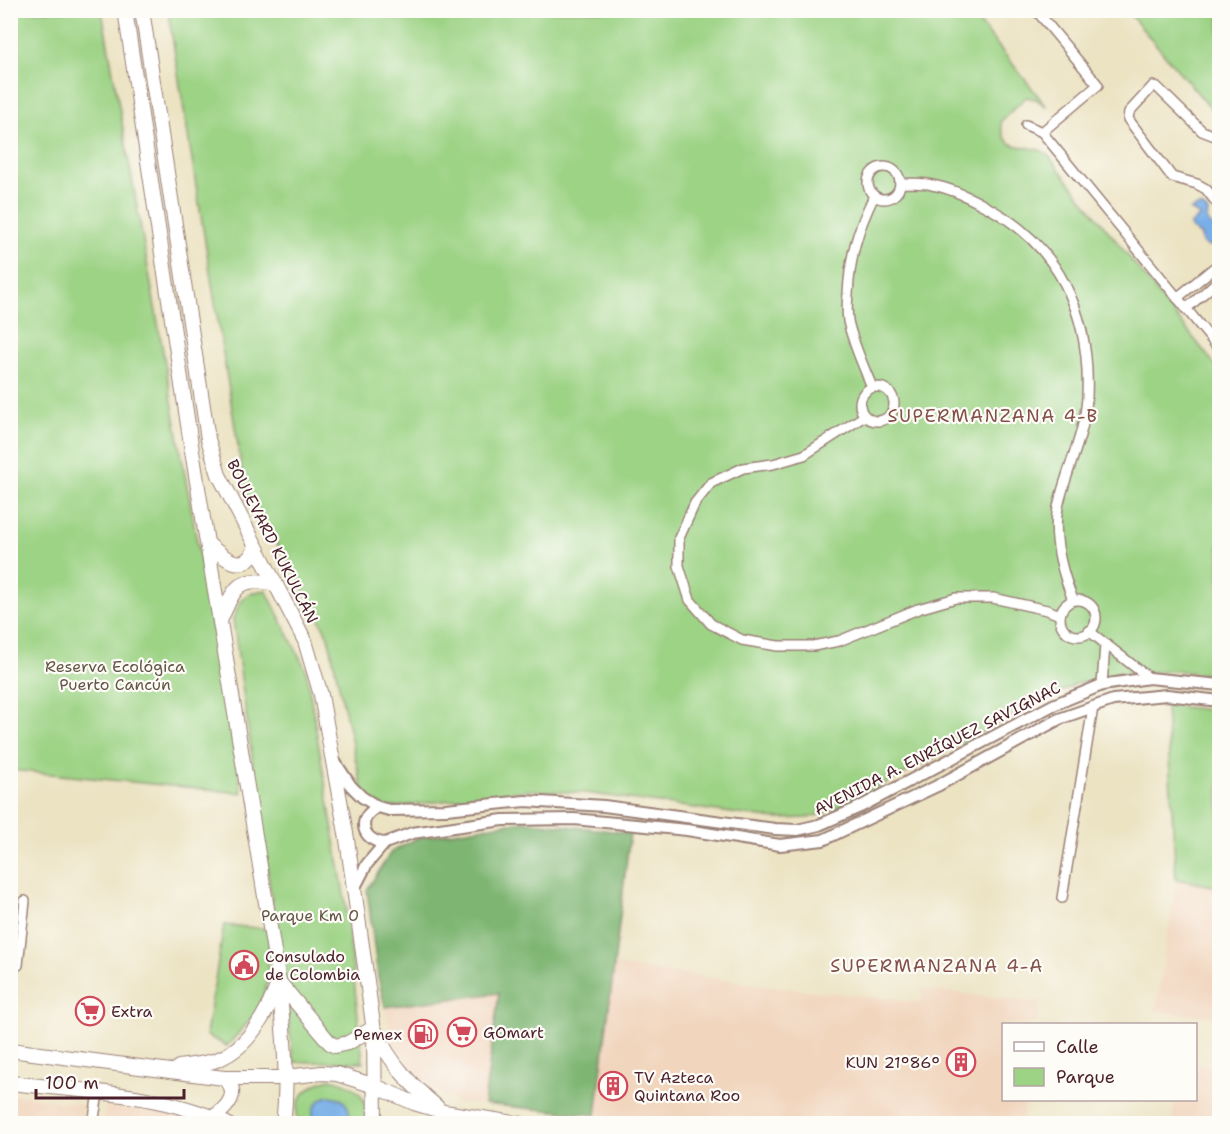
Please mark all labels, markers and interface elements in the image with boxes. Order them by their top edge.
district label: SUPERMANZANA 4-B [887,404,1099,428]
street label: BOULEVARD KUKULCÁN [222,456,323,627]
park label: Reserva Ecológica Puerto Cancún [45,656,185,695]
street label: AVENIDA A. ENRÍQUEZ SAVIGNAC [810,677,1064,820]
park label: Parque Km 0 [261,905,359,926]
place label: Consulado de Colombia [265,946,360,985]
public building icon: Consulado de Colombia [228,949,260,981]
district label: SUPERMANZANA 4-A [830,954,1044,978]
supermarket icon: Extra [74,995,106,1027]
place label: Extra [111,1001,153,1022]
supermarket icon: GOmart [446,1016,478,1048]
fuel station icon: Pemex [407,1018,439,1050]
place label: GOmart [483,1022,544,1043]
legend [1002,1023,1197,1101]
place label: Pemex [353,1024,402,1045]
text: Calle [1056,1035,1099,1059]
building icon: KUN 21º86º [945,1046,977,1078]
place label: KUN 21º86º [845,1052,940,1073]
scale bar [36,1062,184,1100]
text: Parque [1056,1065,1115,1089]
place label: TV Azteca Quintana Roo [634,1067,740,1106]
building icon: TV Azteca Quintana Roo [597,1070,629,1102]
text: 100 m [45,1071,99,1095]

